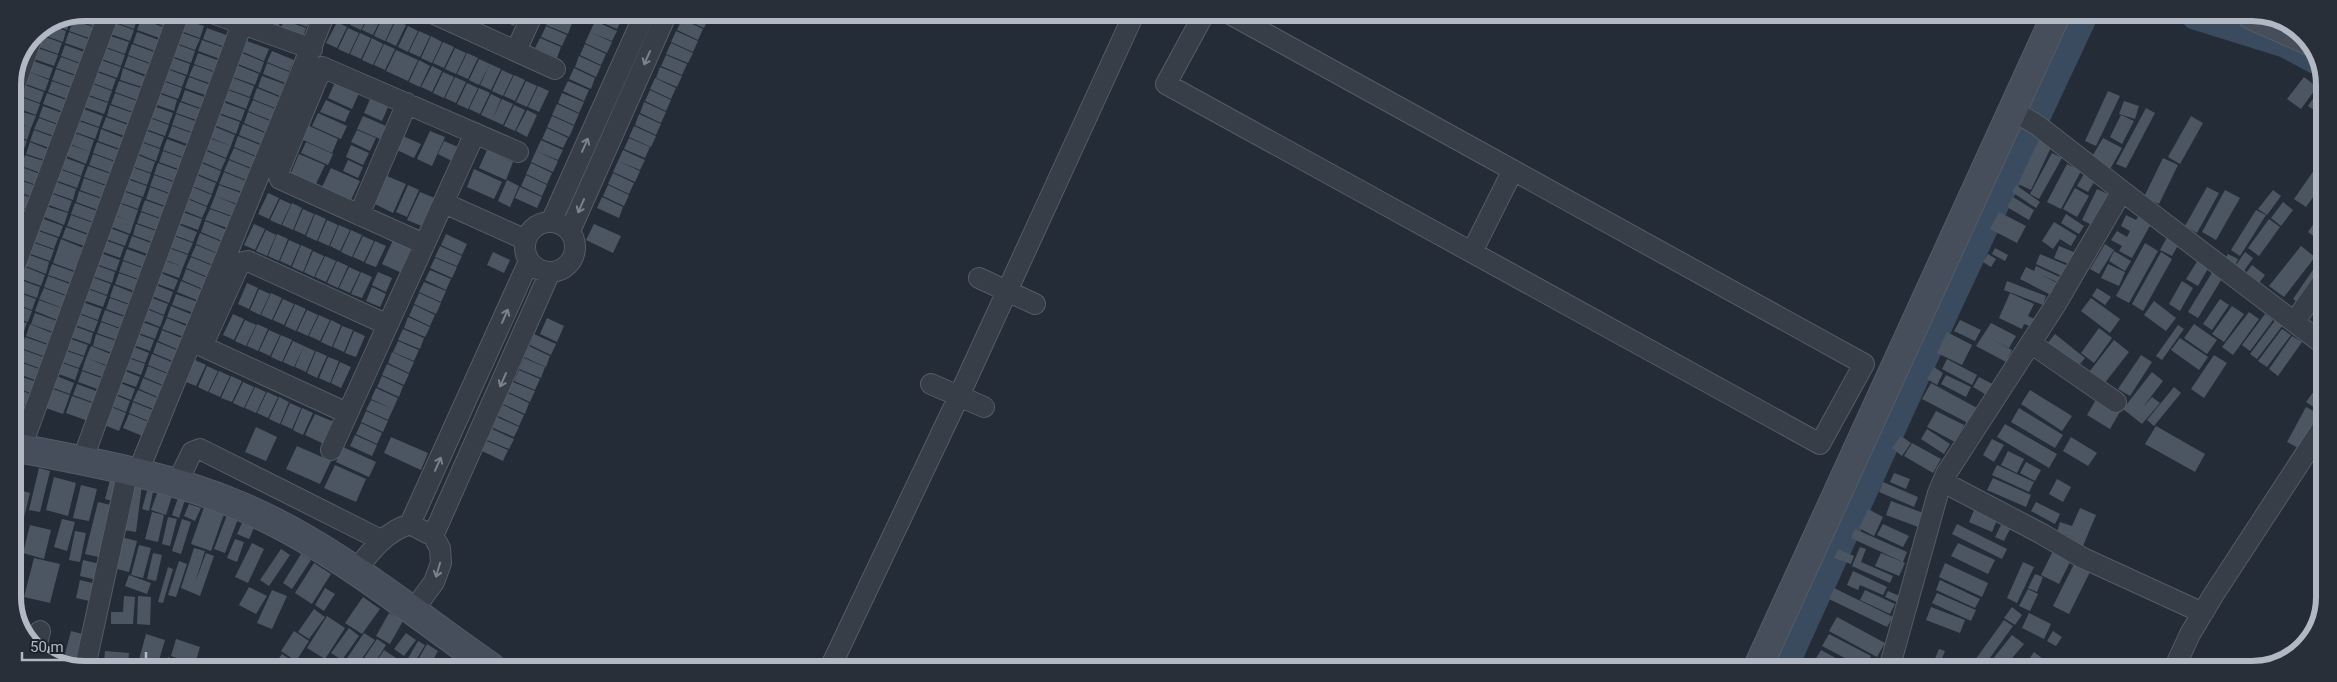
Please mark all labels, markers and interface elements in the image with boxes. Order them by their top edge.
one-way arrow [642,50,652,65]
one-way arrow [581,138,590,153]
one-way arrow [576,198,585,213]
one-way arrow [500,309,510,324]
one-way arrow [497,372,507,387]
one-way arrow [434,457,443,472]
one-way arrow [433,561,443,577]
scale bar [22,630,146,662]
text: 50 m [30,638,64,656]

